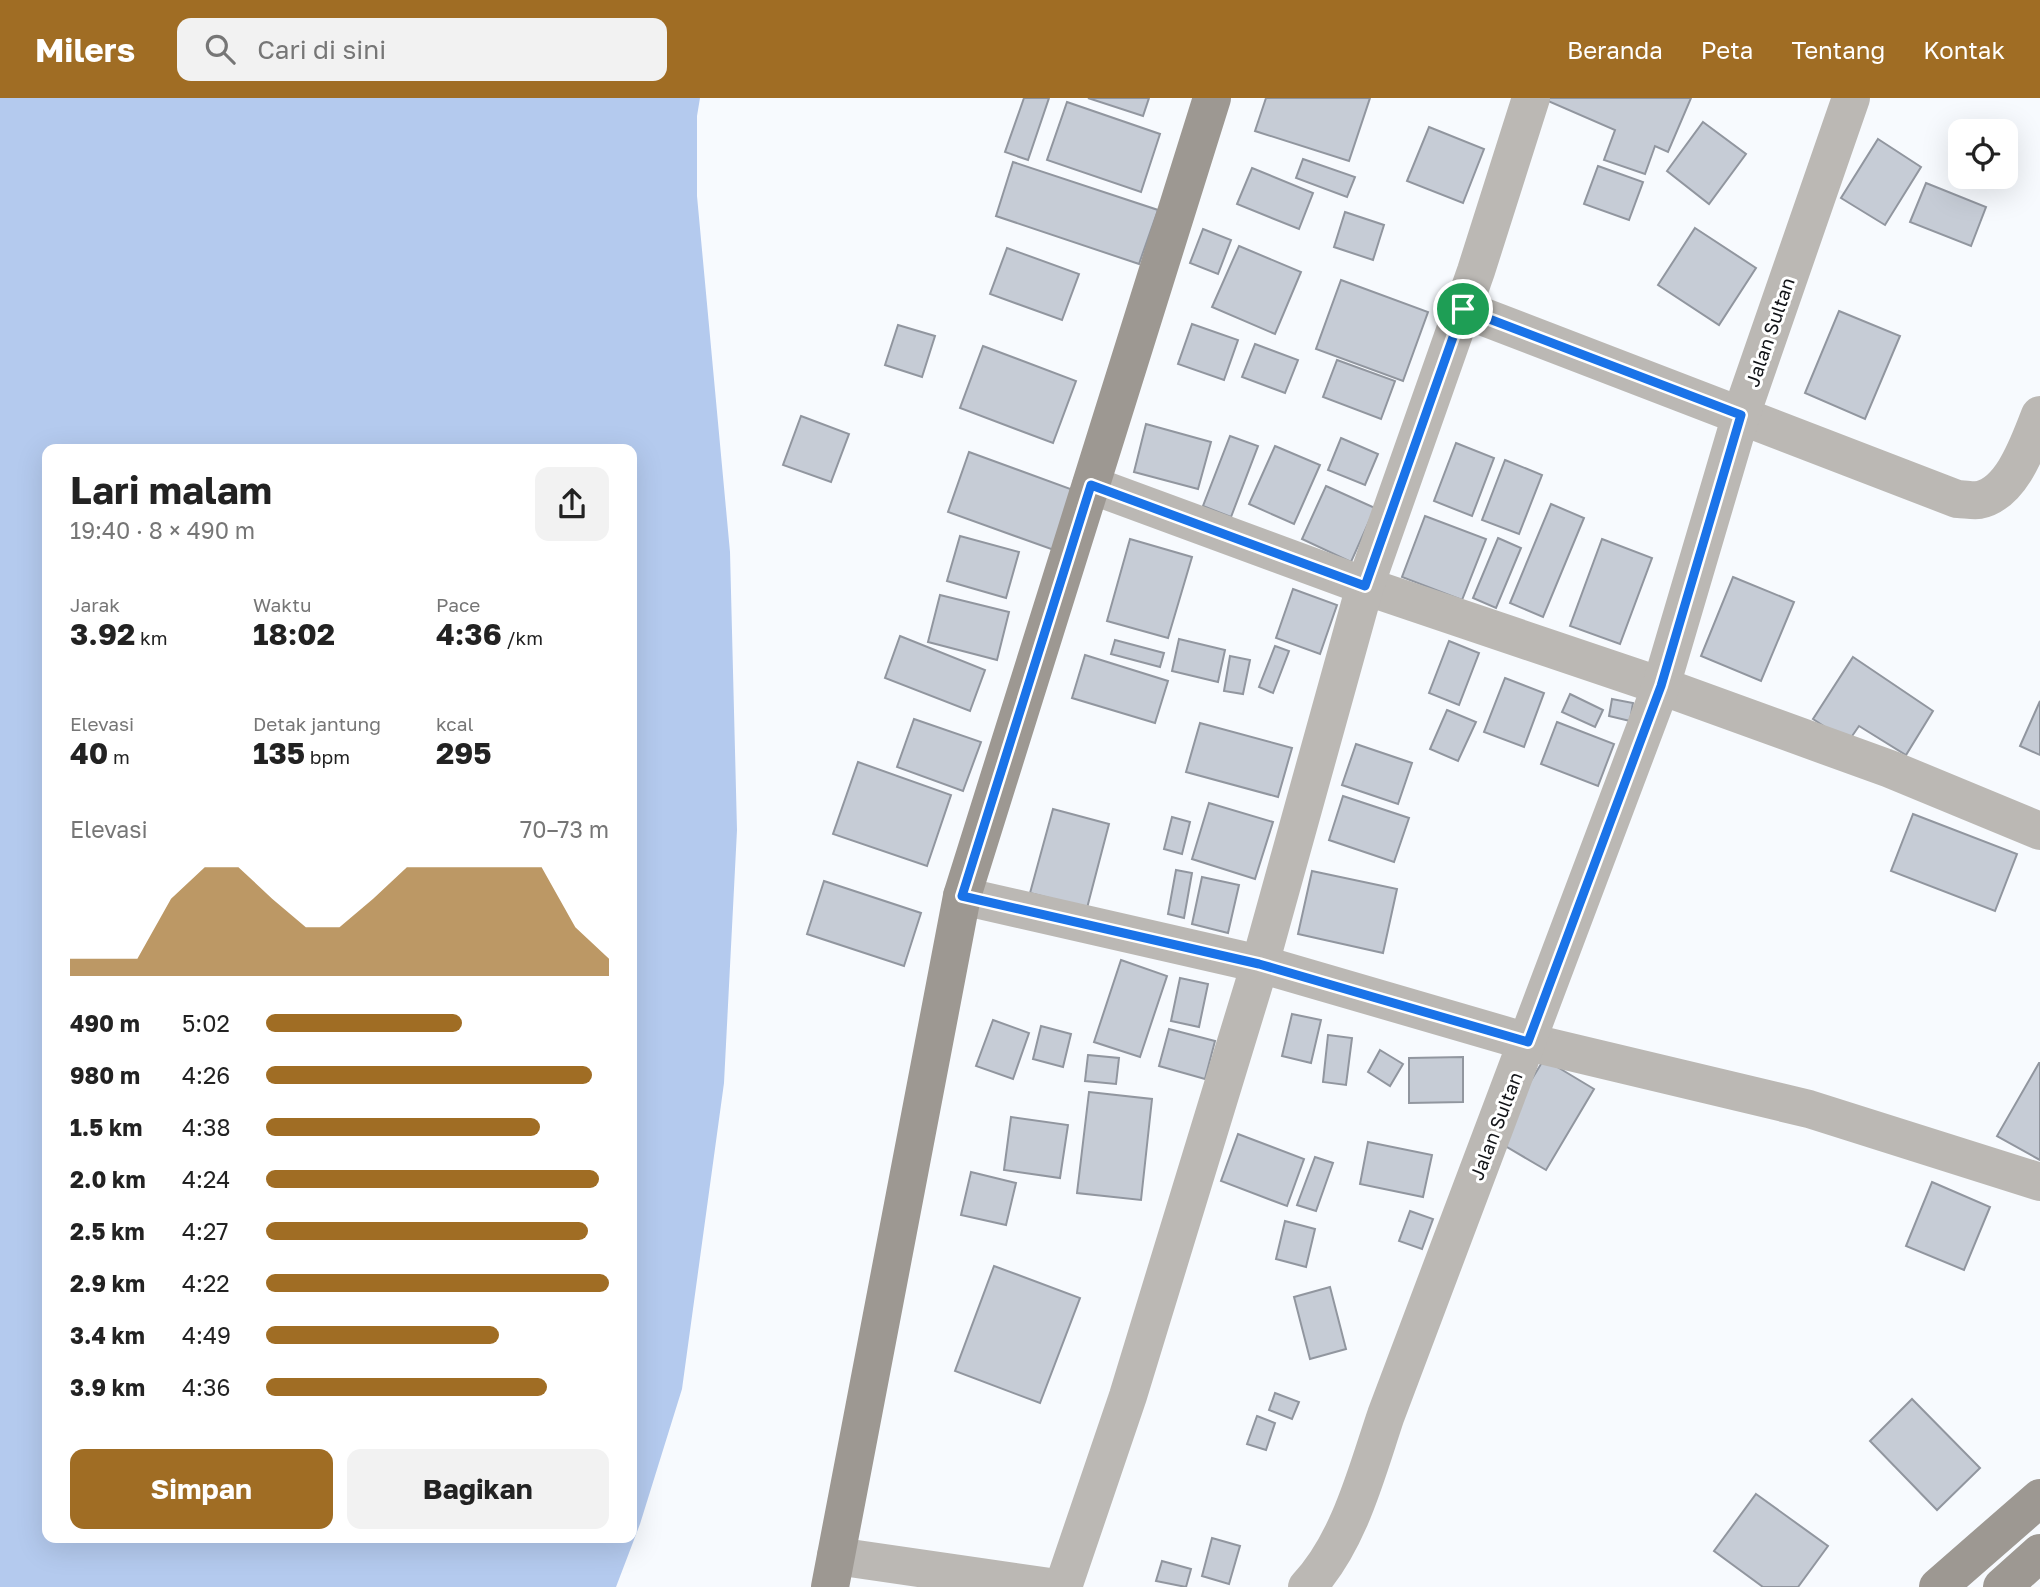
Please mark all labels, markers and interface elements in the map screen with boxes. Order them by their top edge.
search box [177,18,667,81]
text: Milers [35,30,135,69]
icon: search [201,30,239,68]
text: Cari di sini [257,34,386,65]
text: Beranda [1567,35,1663,64]
text: Peta [1701,35,1753,64]
text: Tentang [1791,35,1885,64]
text: Kontak [1923,35,2005,64]
map controls [1948,119,2018,189]
button: locate [1948,119,2018,189]
street label: Jalan Sultan [1740,274,1799,389]
pin [1433,279,1493,339]
icon: arrive [1444,290,1482,328]
text: Lari malam [70,467,272,512]
button: share [535,467,609,541]
text: 19:40 · 8 × 490 m [70,516,255,544]
text: Jarak [70,593,120,616]
text: Waktu [253,593,311,616]
text: Pace [436,593,480,616]
text: 3.92 [70,616,135,652]
text: 18:02 [253,616,335,652]
text: 4:36 [436,616,502,652]
text: km [135,626,168,649]
text: /km [502,626,543,649]
text: Elevasi [70,712,134,735]
text: Detak jantung [253,712,381,735]
text: kcal [436,712,474,735]
text: 40 [70,735,108,771]
text: 135 [253,735,305,771]
text: 295 [436,735,492,771]
text: m [108,745,130,768]
text: bpm [305,745,350,768]
text: Elevasi [70,815,148,843]
text: 70–73 m [520,815,609,843]
text: 490 m [70,1009,140,1037]
text: 5:02 [182,1009,230,1037]
text: 980 m [70,1061,140,1089]
text: 4:26 [182,1061,230,1089]
street label: Jalan Sultan [1464,1069,1527,1183]
text: 1.5 km [70,1113,142,1141]
text: 4:38 [182,1113,230,1141]
text: 2.0 km [70,1165,146,1193]
text: 4:24 [182,1165,230,1193]
text: 2.5 km [70,1217,145,1245]
text: 4:27 [182,1217,228,1245]
text: 2.9 km [70,1269,145,1297]
text: 4:22 [182,1269,230,1297]
text: 3.4 km [70,1321,145,1349]
text: 4:49 [182,1321,231,1349]
text: 3.9 km [70,1373,145,1401]
text: 4:36 [182,1373,230,1401]
button: Simpan [70,1449,333,1529]
button: Bagikan [347,1449,609,1529]

